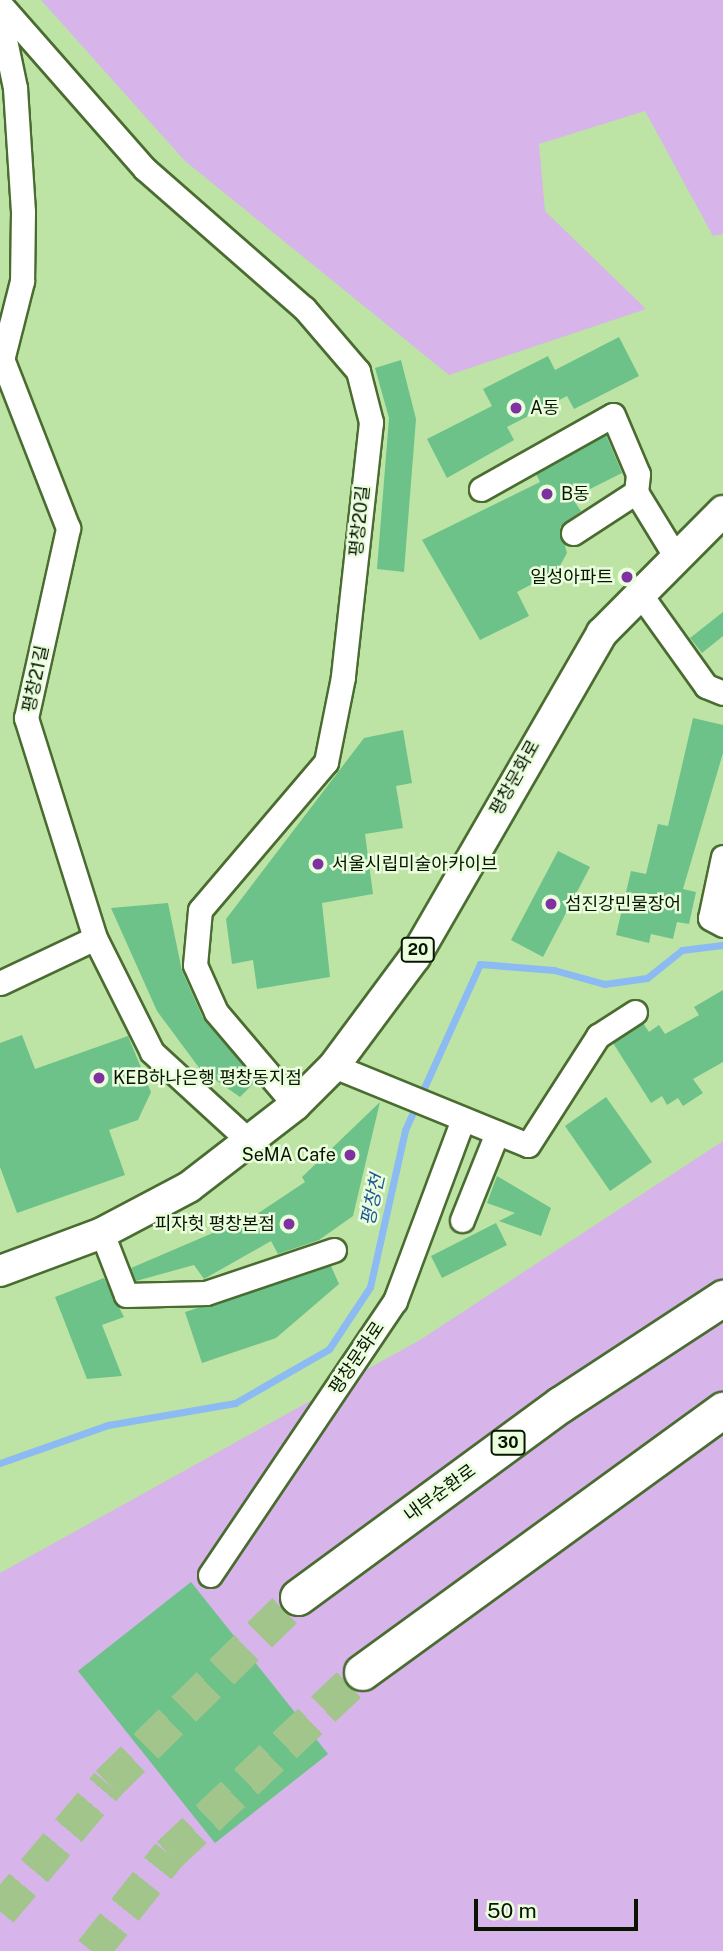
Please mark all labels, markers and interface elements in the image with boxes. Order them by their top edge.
place label: A동 [530,397,559,419]
marker: A동 [508,400,524,416]
place label: B동 [561,483,590,505]
street label: 평창20길 [346,484,374,558]
marker: B동 [539,486,555,502]
place label: 일성아파트 [530,566,613,588]
marker: 일성아파트 [619,569,635,585]
street label: 평창21길 [18,644,54,714]
street label: 평창문화로 [485,737,545,819]
place label: 서울시립미술아카이브 [332,853,498,875]
marker: 서울시립미술아카이브 [310,856,326,872]
place label: 섬진강민물장어 [565,893,681,915]
marker: 섬진강민물장어 [543,896,559,912]
road number: 20 [400,938,436,962]
place label: KEB하나은행 평창동지점 [113,1067,302,1089]
marker: KEB하나은행 평창동지점 [91,1070,107,1086]
place label: SeMA Cafe [242,1144,336,1166]
marker: SeMA Cafe [342,1147,358,1163]
water label: 평창천 [356,1172,390,1228]
place label: 피자헛 평창본점 [155,1213,275,1235]
marker: 피자헛 평창본점 [281,1216,297,1232]
street label: 평창문화로 [325,1318,389,1398]
road number: 30 [490,1430,526,1456]
street label: 내부순환로 [400,1460,480,1526]
scale bar [478,1884,642,1928]
text: 50 m [487,1898,537,1923]

